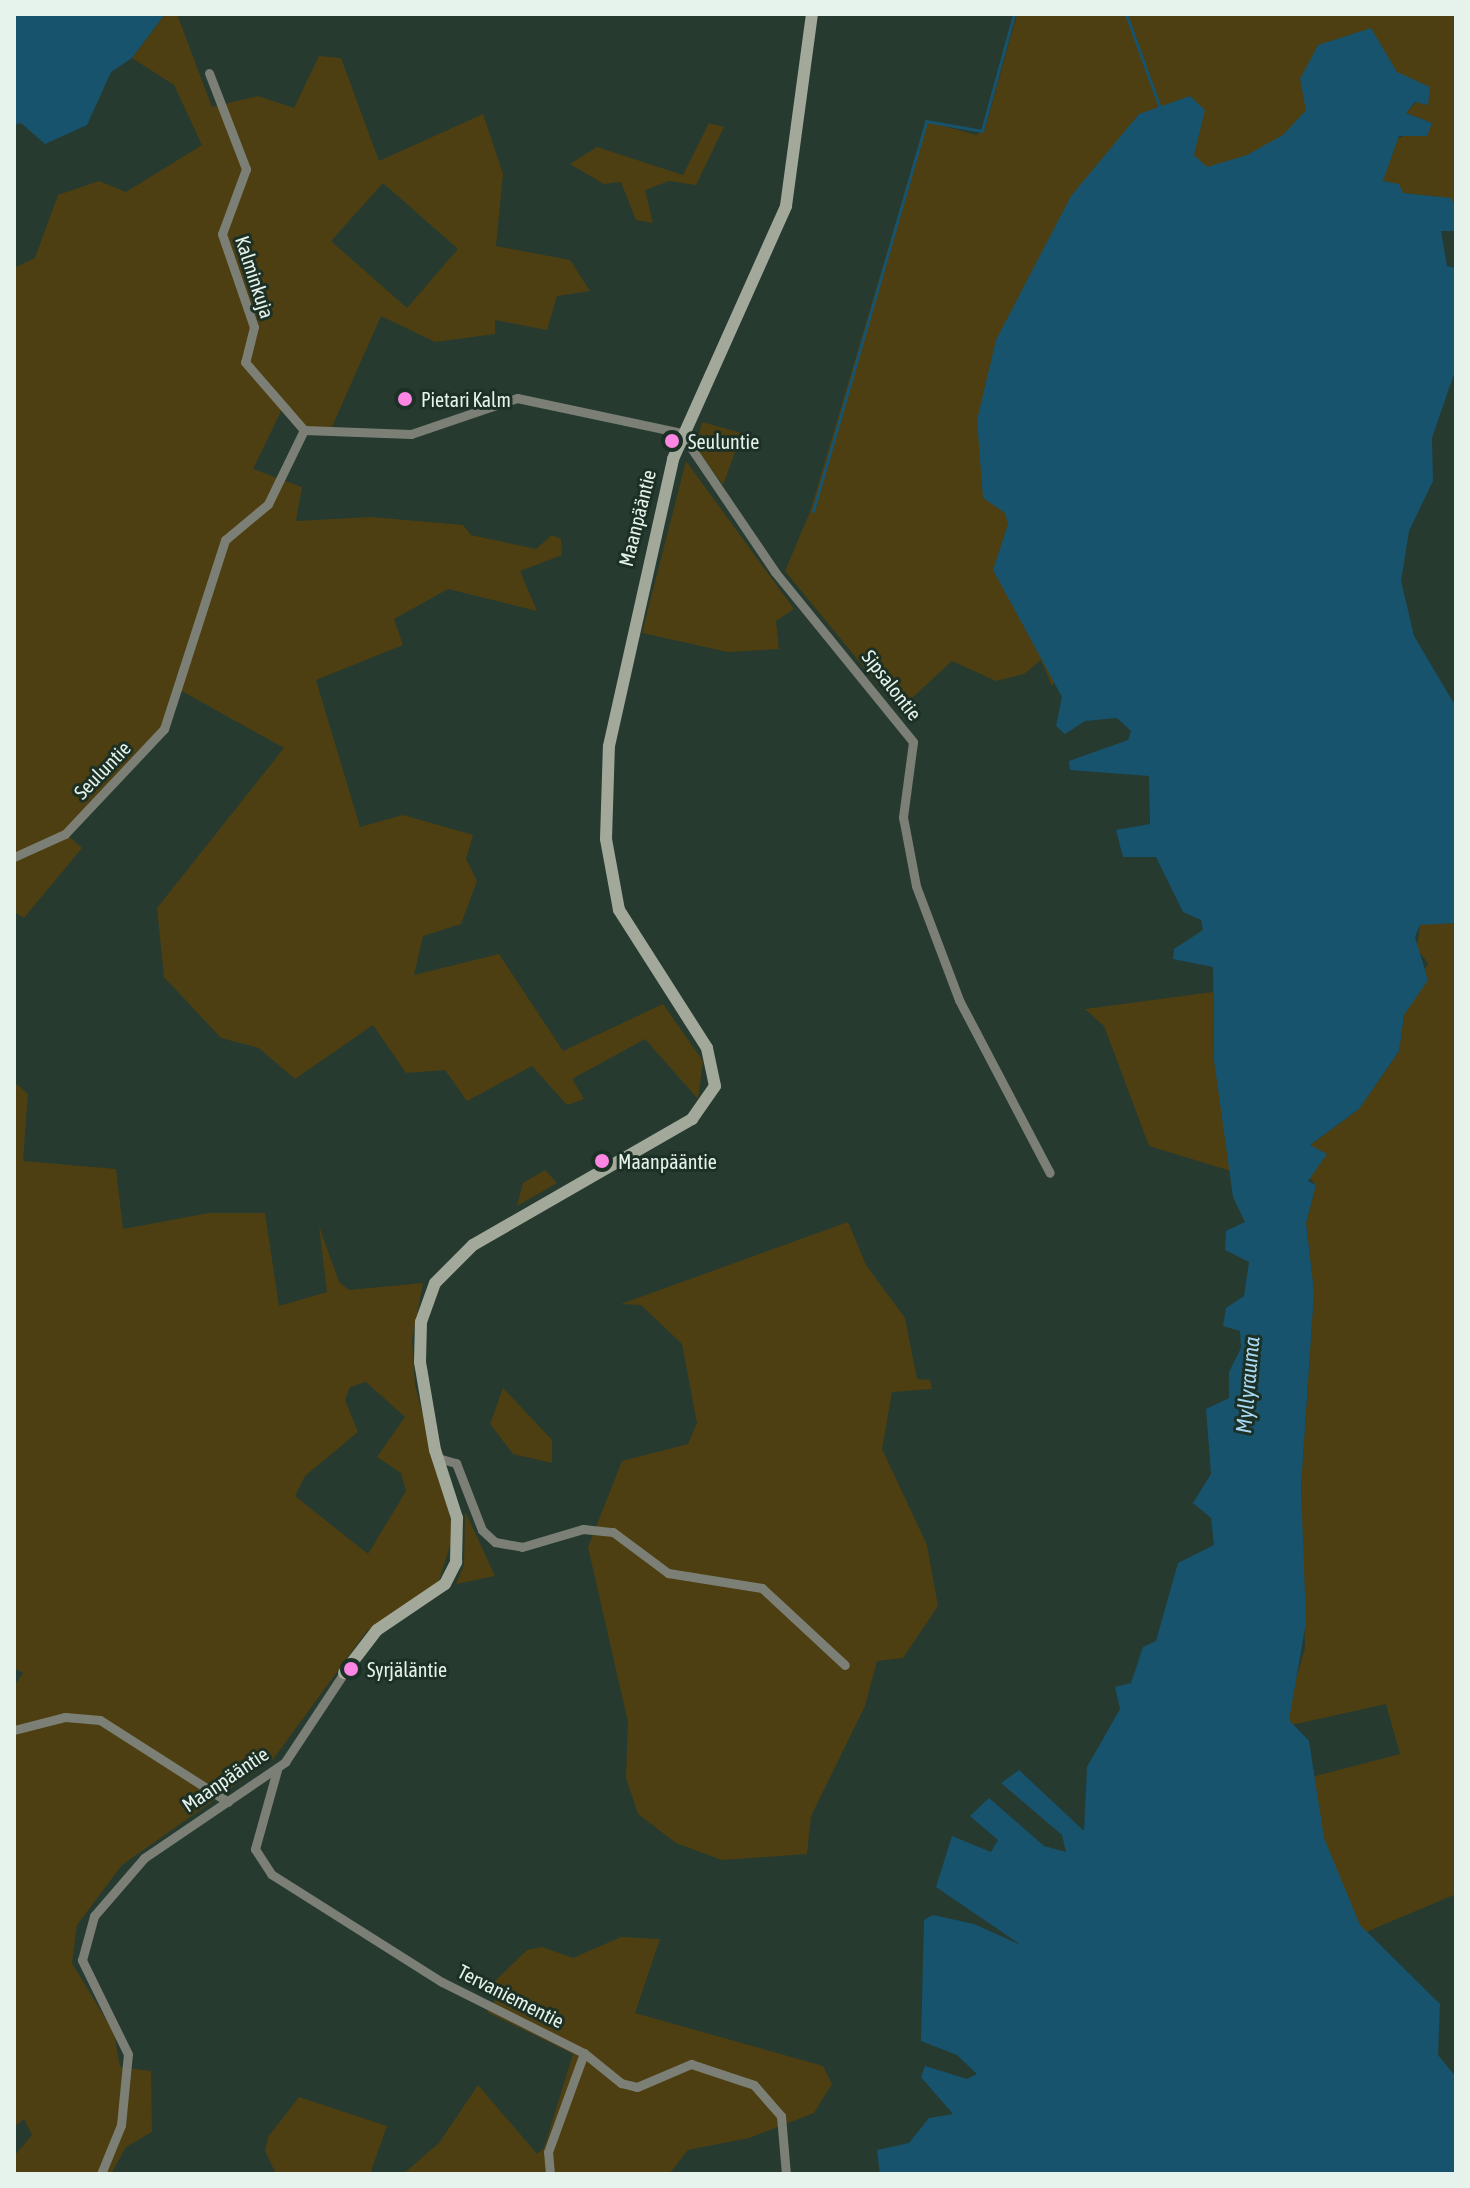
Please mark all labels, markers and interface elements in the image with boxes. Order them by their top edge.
street label: Kalminkuja [230,233,280,321]
place label: Pietari Kalm [421,387,511,411]
marker: Pietari Kalm [396,390,414,408]
place label: Seuluntie [688,429,759,453]
marker: Seuluntie [663,432,681,450]
street label: Maanpääntie [613,467,661,569]
street label: Sipsalontie [857,645,927,725]
street label: Seuluntie [69,736,135,804]
place label: Maanpääntie [618,1149,717,1173]
marker: Maanpääntie [593,1152,611,1170]
water label: Myllyrauma [1231,1336,1265,1434]
place label: Syrjäläntie [367,1657,447,1681]
marker: Syrjäläntie [342,1660,360,1678]
street label: Maanpääntie [177,1741,273,1817]
street label: Tervaniementie [454,1959,568,2033]

